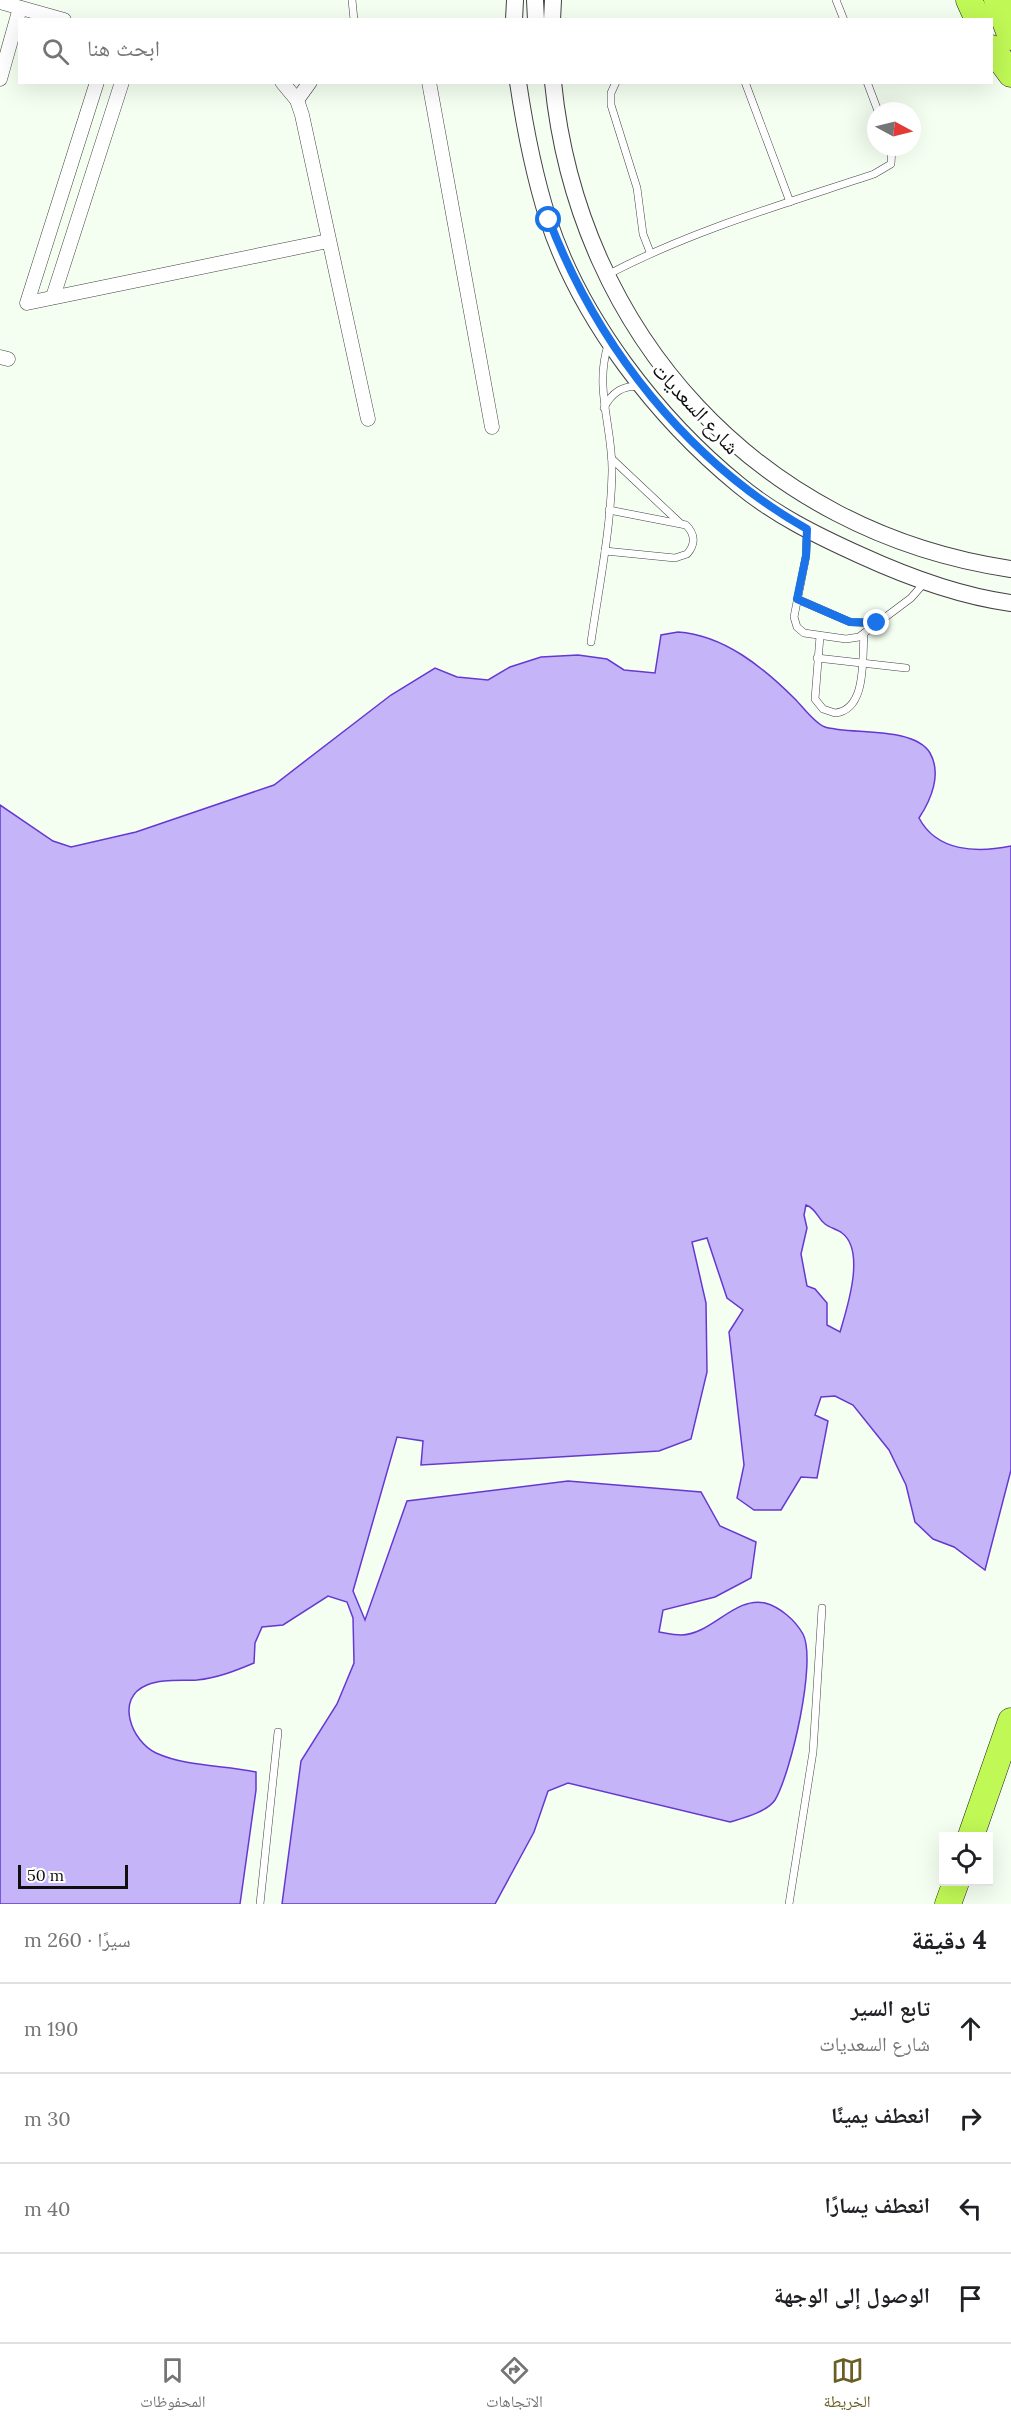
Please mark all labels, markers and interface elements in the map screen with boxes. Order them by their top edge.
search box [18,18,993,84]
text: ابحث هنا [87,34,160,62]
icon: search [39,35,72,68]
north arrow [867,102,921,156]
route start [535,206,561,232]
street label: شارع السعديات [647,356,745,460]
route end [863,609,889,635]
map controls [939,1832,993,1886]
button: locate [939,1832,993,1886]
scale bar [18,1862,128,1890]
text: 50 m [27,1865,64,1885]
text: 4 دقيقة [911,1923,987,1956]
text: سيرًا · 260 m [24,1927,131,1952]
text: تابع السير [851,1994,930,2022]
icon: ahead [954,2012,987,2045]
text: 190 m [24,2016,78,2041]
text: شارع السعديات [819,2031,930,2056]
text: انعطف يمينًا [831,2101,930,2129]
icon: right [954,2102,987,2135]
text: 30 m [24,2106,71,2131]
text: انعطف يسارًا [824,2191,930,2219]
icon: left [954,2192,987,2225]
text: 40 m [24,2196,70,2221]
text: الوصول إلى الوجهة [774,2281,930,2309]
icon: arrive [954,2282,987,2315]
tab: المحفوظات [140,2354,205,2417]
tab: الاتجاهات [486,2354,543,2417]
tab: الخريطة [824,2354,871,2417]

